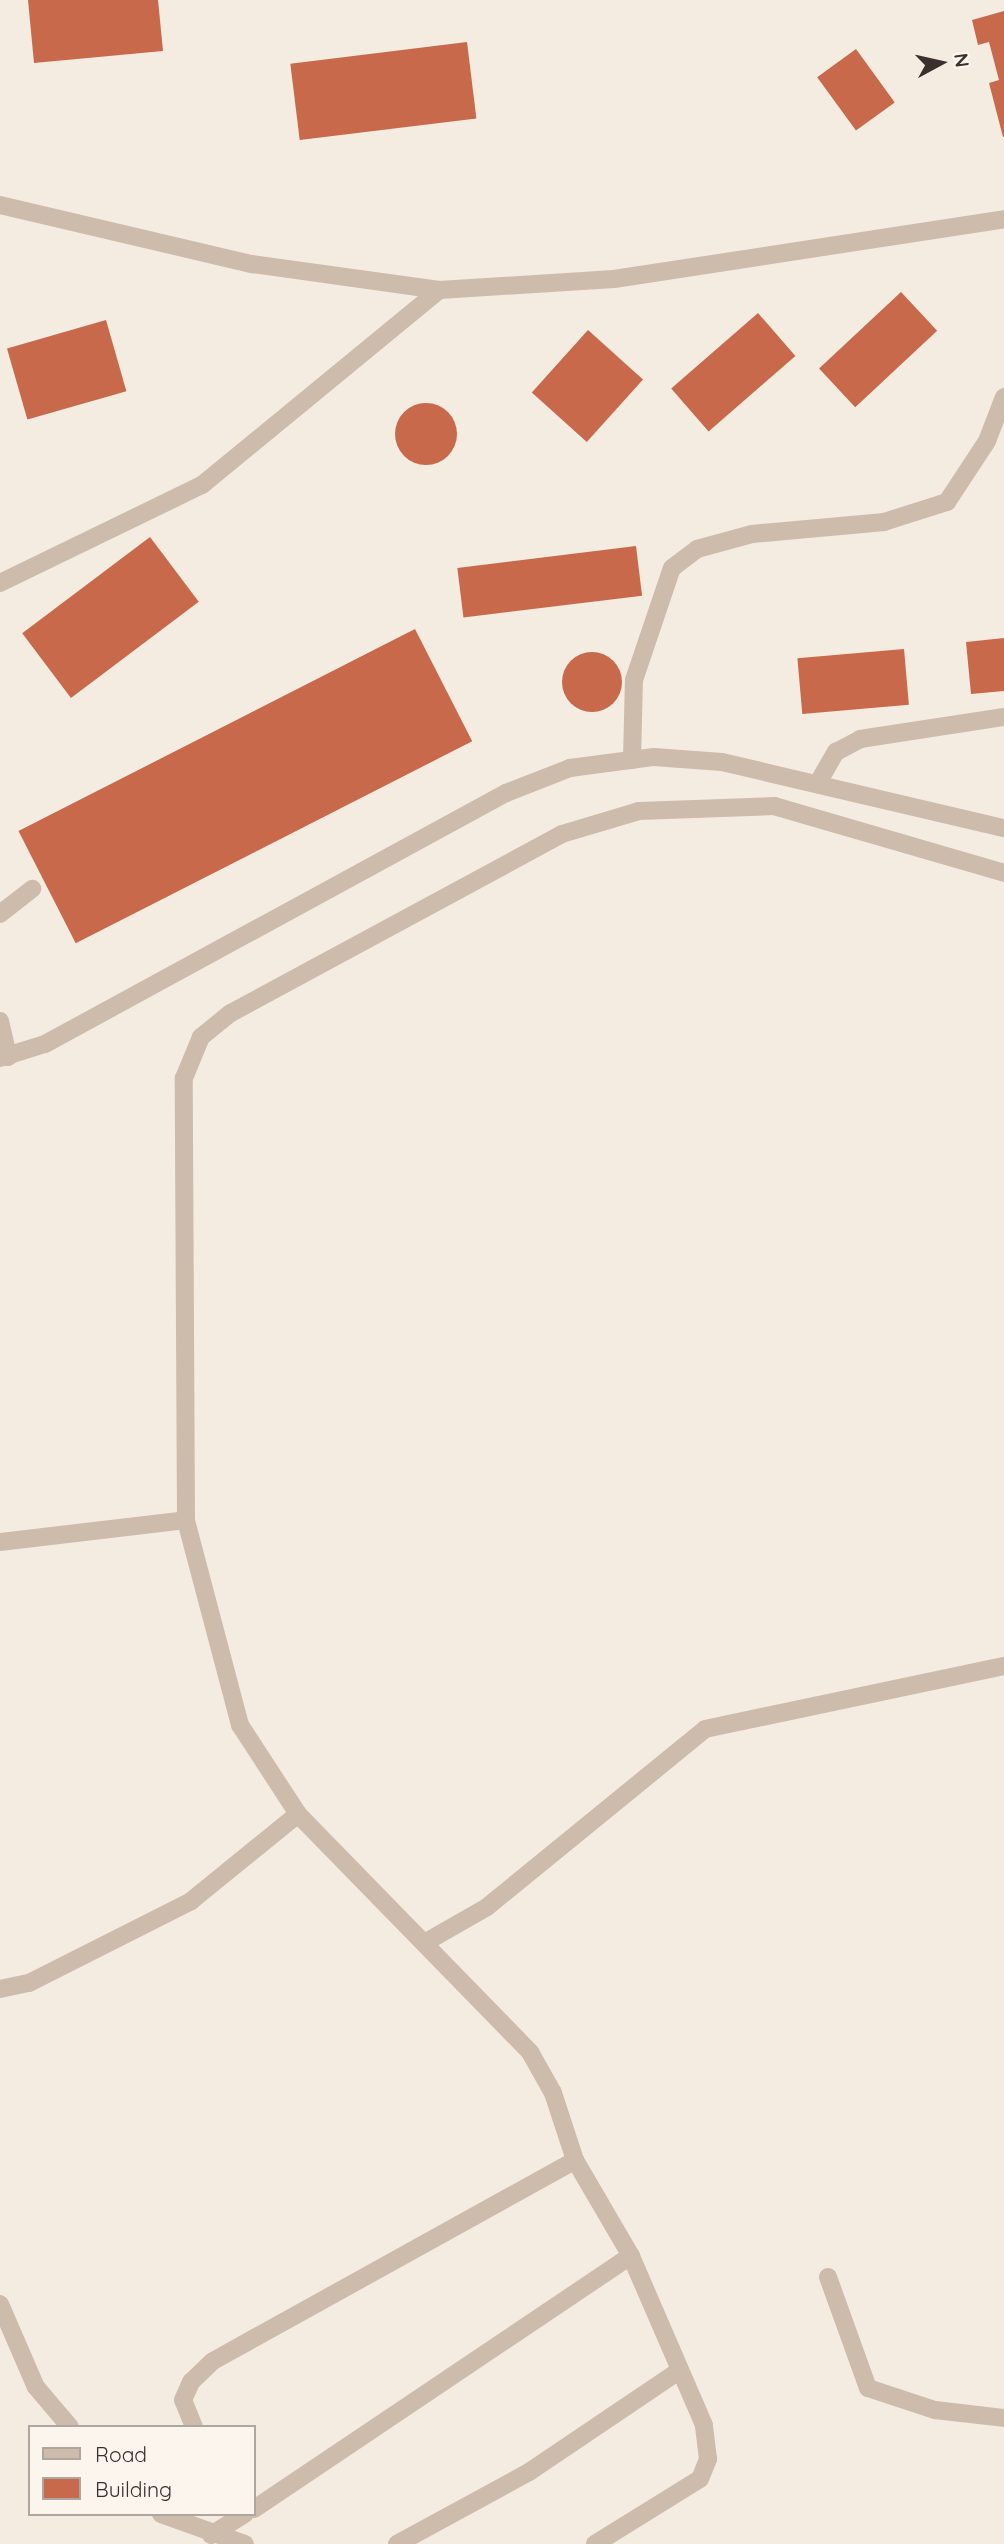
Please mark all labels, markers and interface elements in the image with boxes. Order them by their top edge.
north arrow [906,28,976,98]
text: N [949,51,975,69]
legend [28,2425,256,2516]
text: Road [95,2441,147,2467]
text: Building [95,2476,172,2502]

